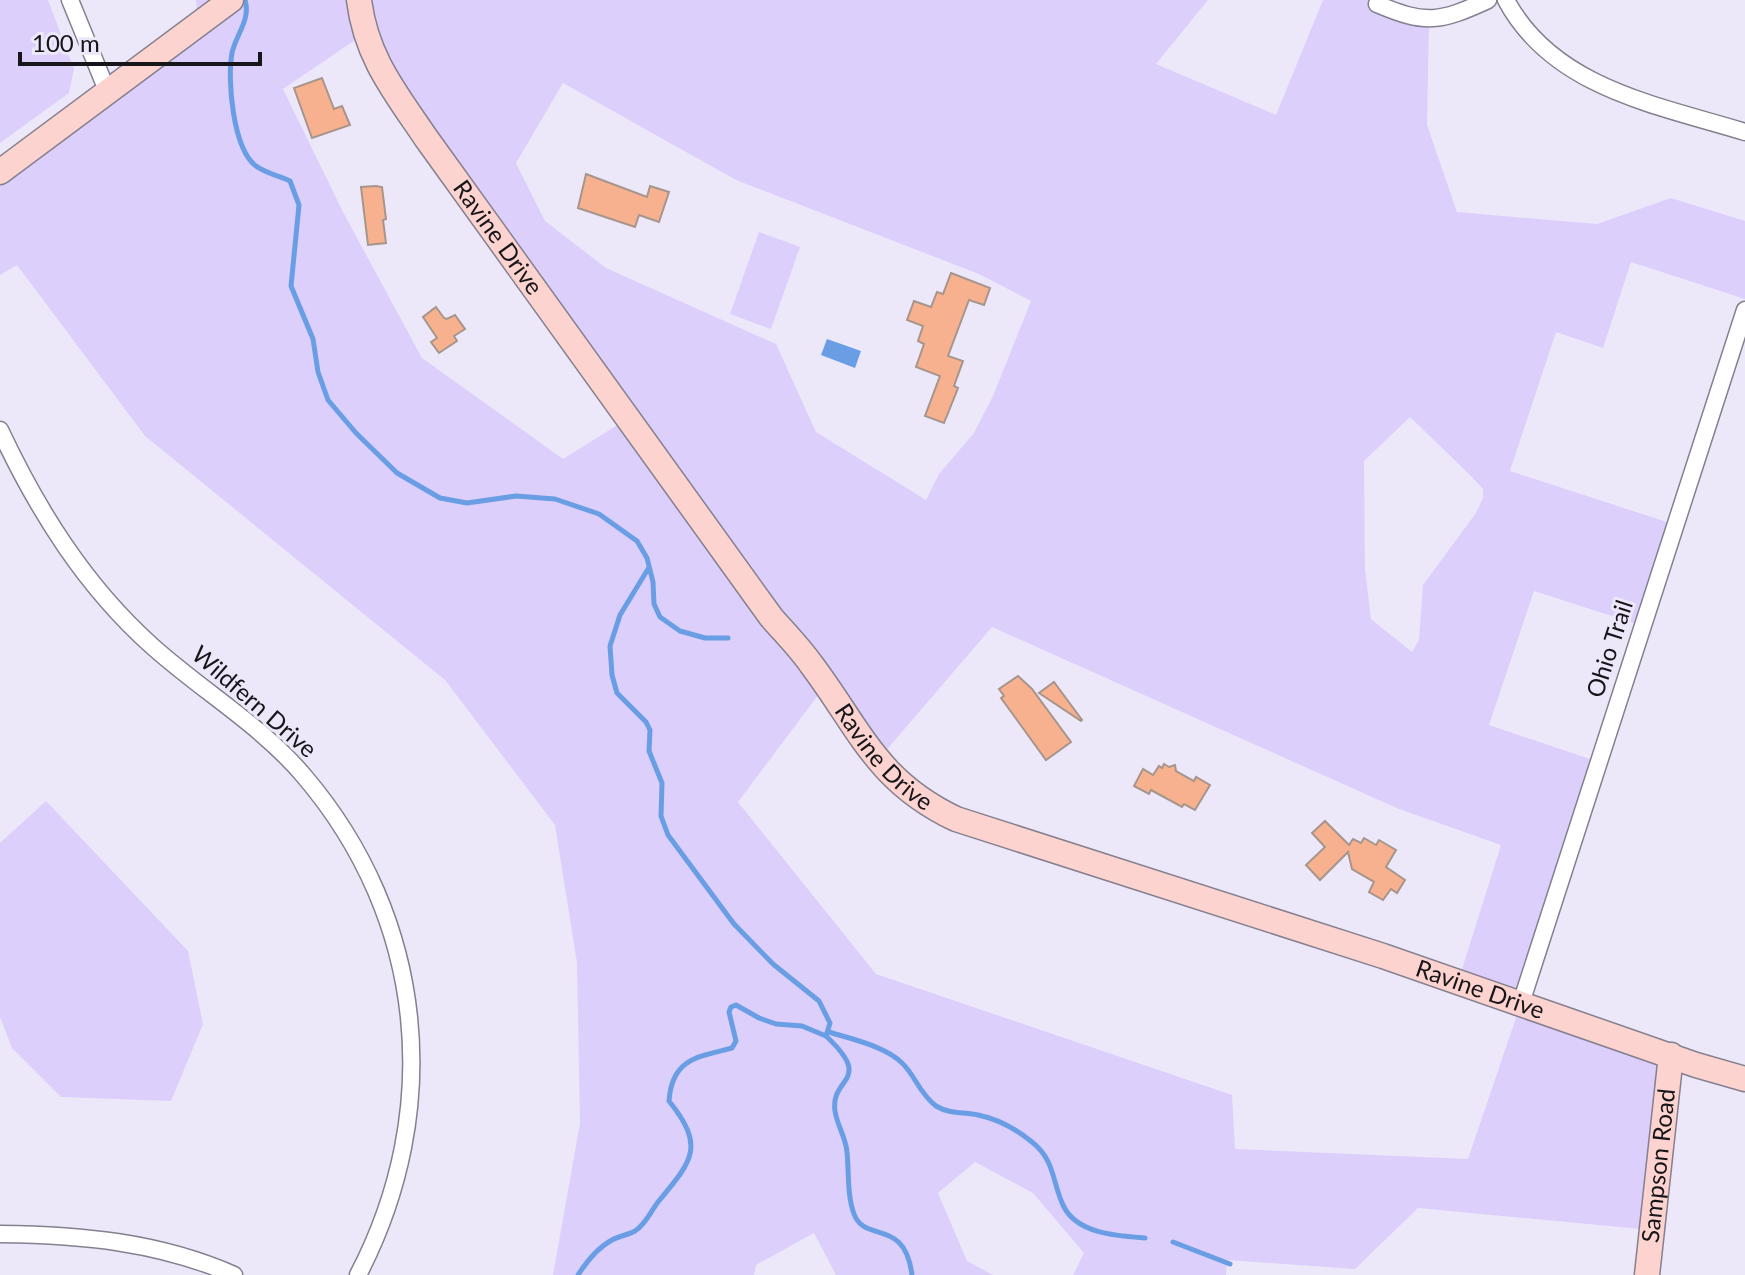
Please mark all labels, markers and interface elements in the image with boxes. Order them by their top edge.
scale bar [20,16,260,66]
text: 100 m [32,28,100,57]
street label: Ravine Drive [448,174,550,300]
street label: Ohio Trail [1579,596,1638,701]
street label: Wildfern Drive [187,639,323,763]
street label: Ravine Drive [830,698,939,816]
street label: Ravine Drive [1412,953,1549,1024]
street label: Sampson Road [1635,1087,1680,1244]

